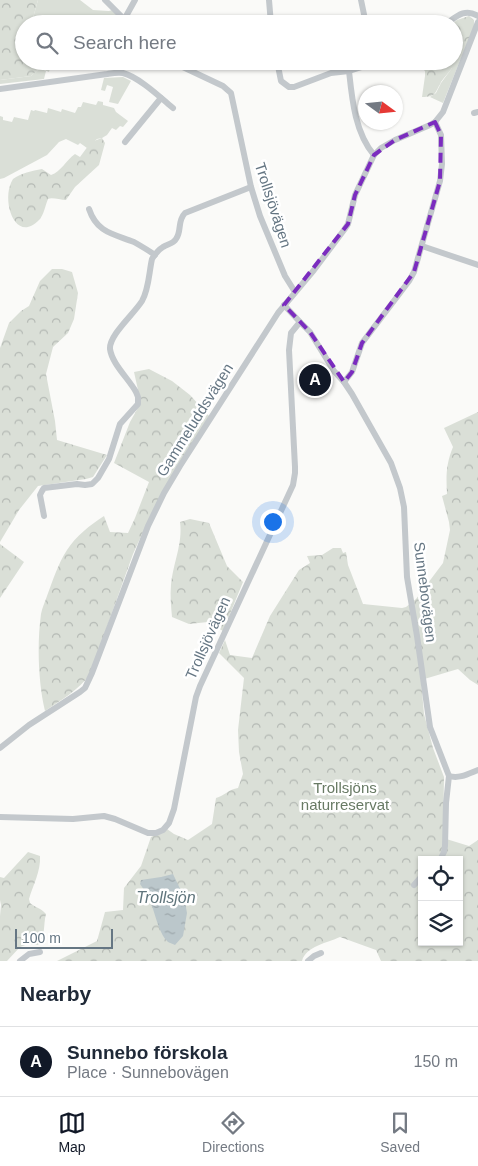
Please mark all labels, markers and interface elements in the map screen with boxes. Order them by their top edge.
search box [15,15,463,70]
icon: search [33,29,61,57]
text: Search here [73,32,177,53]
north arrow [358,85,403,130]
street label: Trollsjövägen [252,160,295,250]
street label: Gammeluddsvägen [153,360,236,479]
pin: A [299,361,331,399]
your location [260,509,286,535]
street label: Sunnebovägen [411,541,440,643]
street label: Trollsjövägen [182,594,233,682]
park label: Trollsjöns naturreservat [301,779,390,813]
map controls [418,856,463,946]
button: locate [418,856,463,901]
water label: Trollsjön [136,889,196,906]
button: layers [418,901,463,946]
scale bar [15,926,112,949]
text: 100 m [22,930,61,946]
text: Nearby [20,982,91,1005]
text: Sunnebo förskola [67,1042,227,1063]
text: A [30,1053,42,1070]
text: 150 m [414,1053,458,1070]
text: Place · Sunnebovägen [67,1064,229,1081]
tab: Map [58,1109,86,1155]
tab: Directions [202,1109,264,1155]
tab: Saved [380,1109,420,1155]

